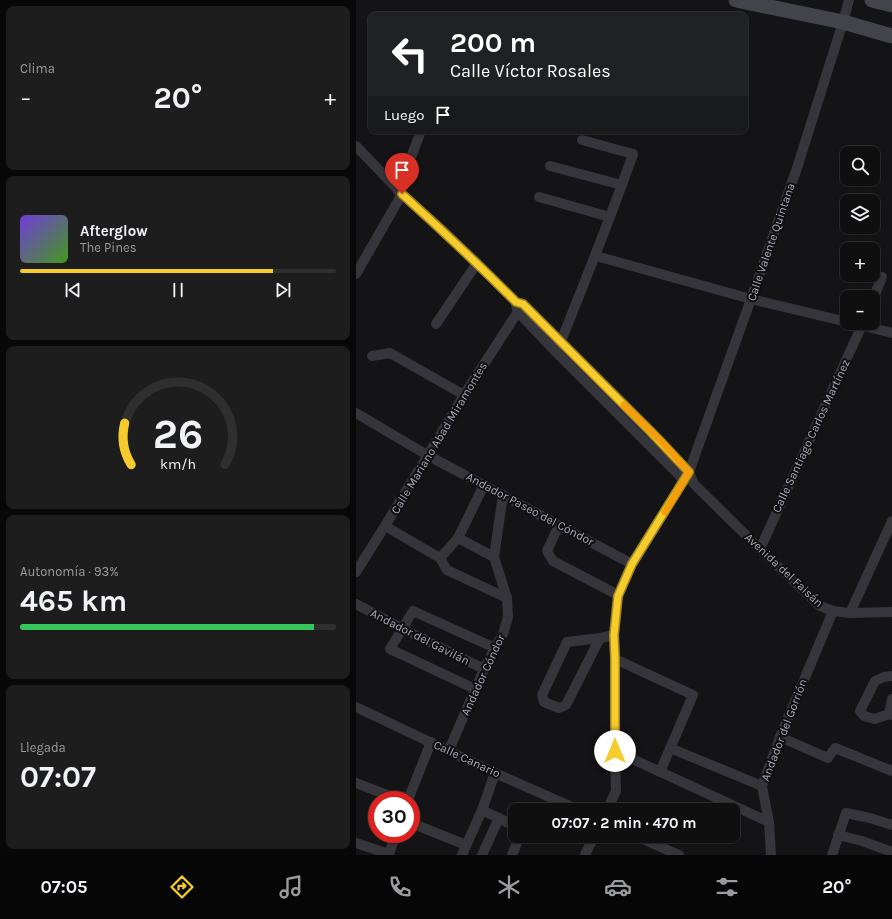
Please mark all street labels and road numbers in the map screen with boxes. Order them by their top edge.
street label: Calle Valente Quintana [744,181,798,303]
street label: Calle Santiago Carlos Martínez [769,357,853,515]
street label: Calle Mariano Abad Miramontes [388,359,490,517]
street label: Andador Paseo del Cóndor [464,469,597,549]
street label: Avenida del Faisán [742,530,826,610]
street label: Andador del Gavilán [368,606,472,668]
street label: Andador Cóndor [458,632,508,718]
street label: Andador del Gorrión [758,677,810,783]
street label: Calle Canario [431,737,503,781]

